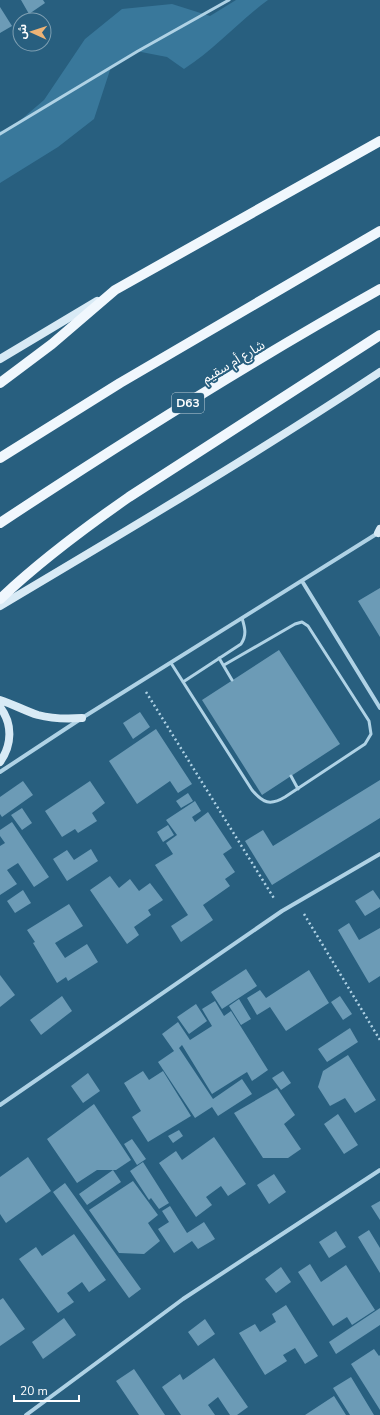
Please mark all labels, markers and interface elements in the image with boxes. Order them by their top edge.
north arrow [12,12,52,52]
text: ش [15,24,30,39]
street label: شارع أم سقيم [199,336,269,388]
road number: D63 [172,393,204,413]
scale bar [14,1377,79,1403]
text: 20 m [20,1383,48,1399]

